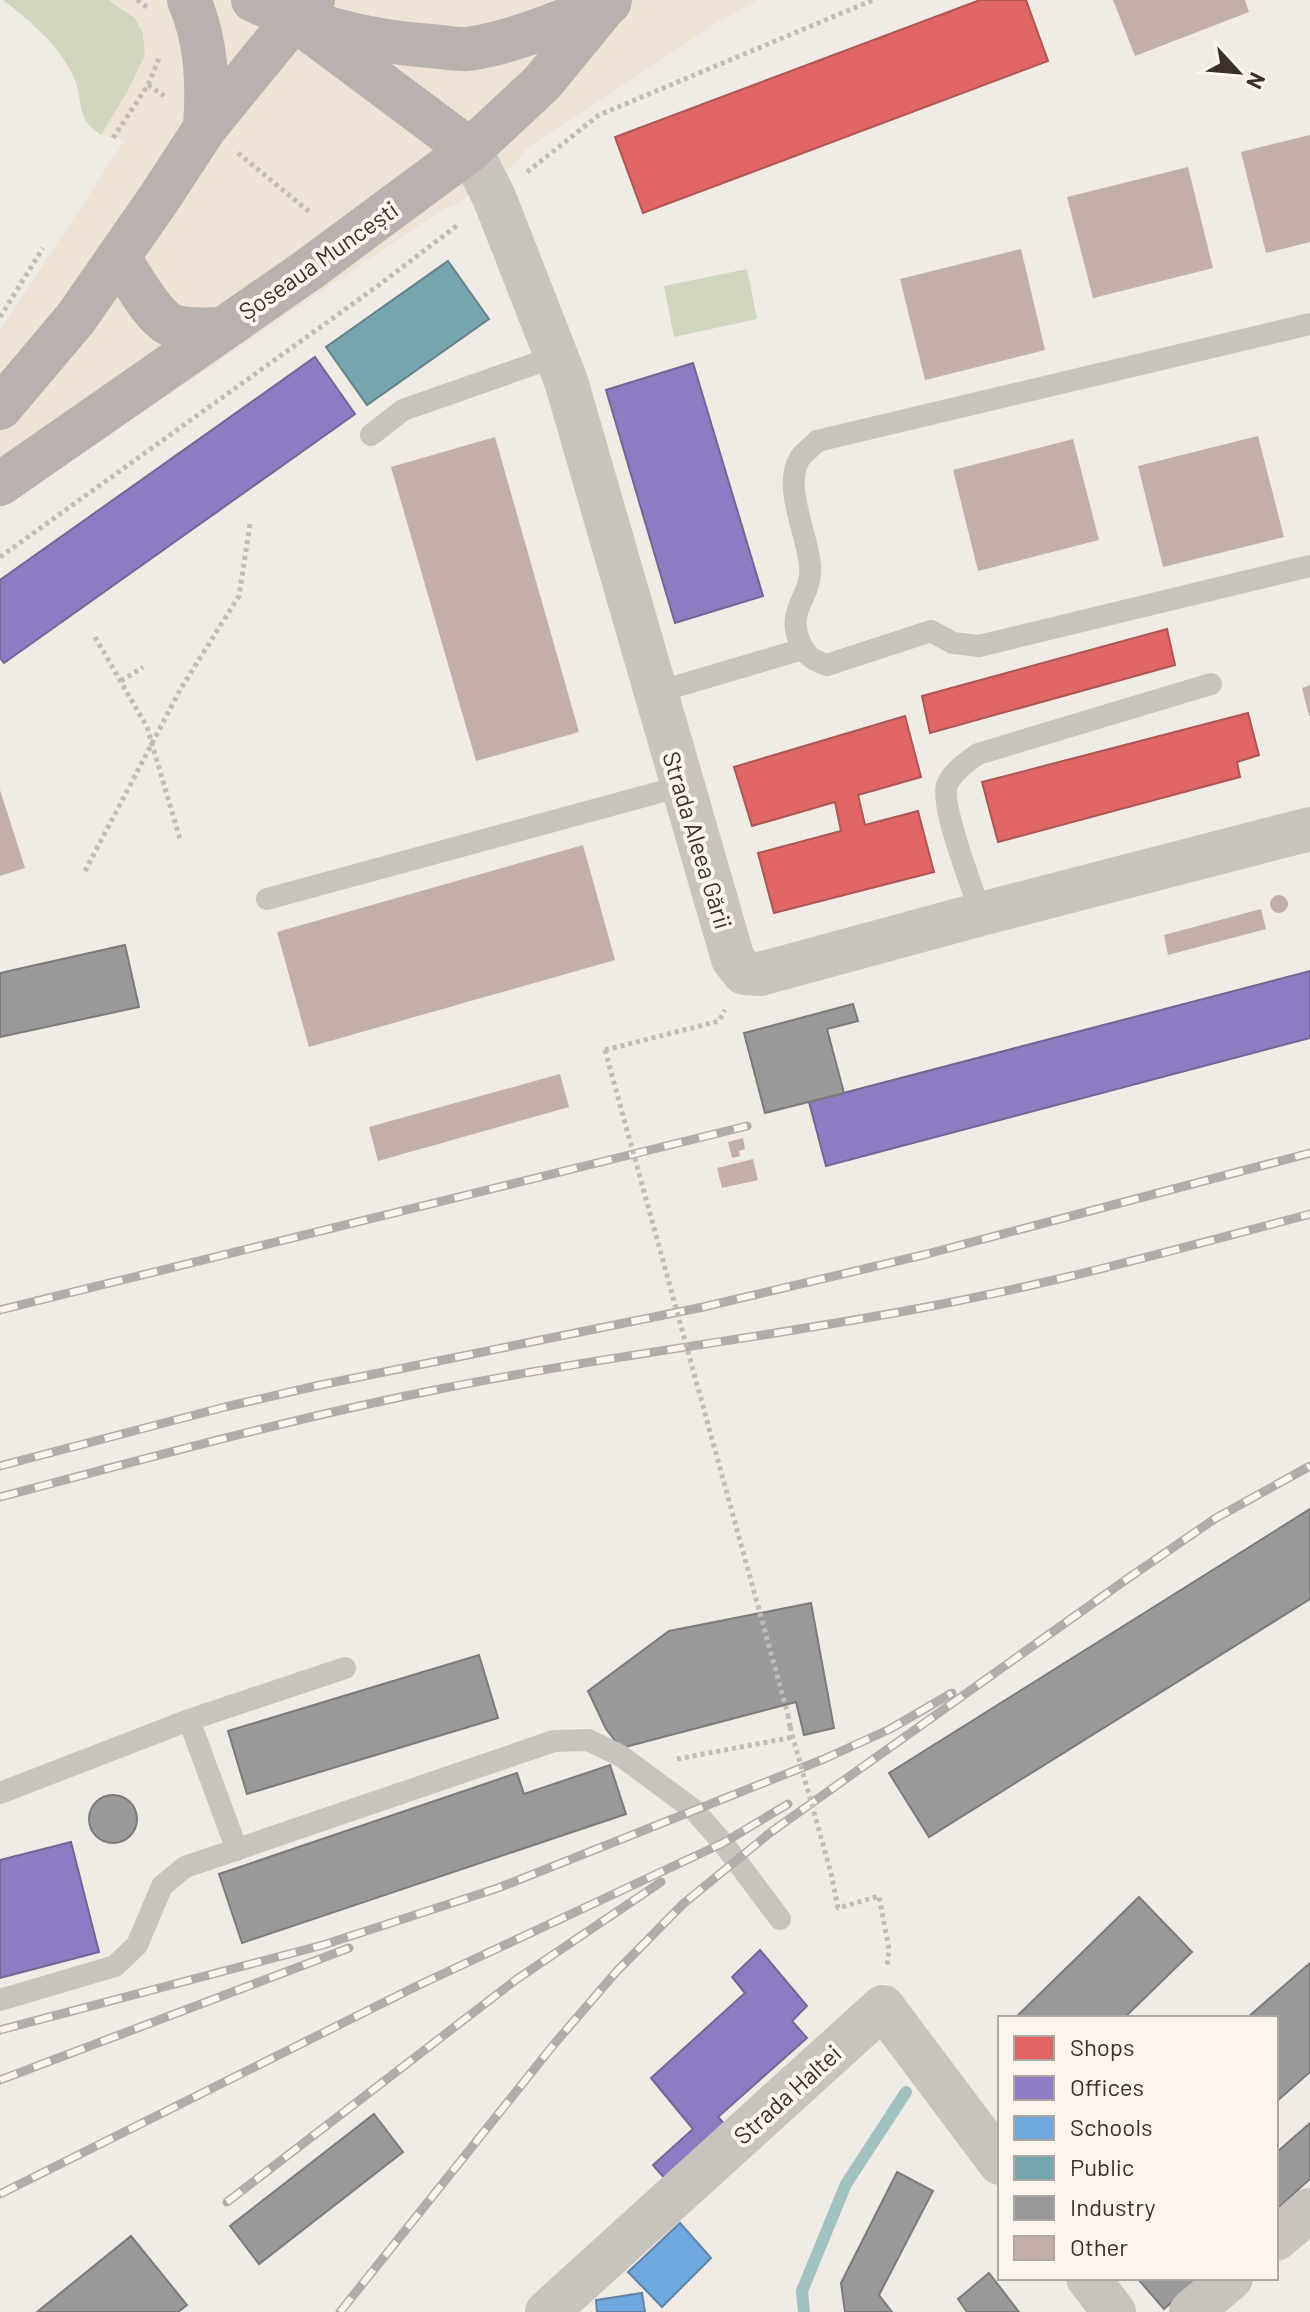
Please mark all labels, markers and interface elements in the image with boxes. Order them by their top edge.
north arrow [1198,32,1278,112]
text: N [1242,69,1272,93]
street label: Șoseaua Muncești [233,194,403,326]
street label: Strada Aleea Gării [657,748,739,932]
legend [998,2016,1278,2280]
text: Shops [1070,2032,1135,2061]
street label: Strada Haltei [727,2038,847,2150]
text: Offices [1070,2072,1144,2101]
text: Schools [1070,2112,1153,2141]
text: Public [1070,2152,1134,2181]
text: Industry [1070,2192,1156,2221]
text: Other [1070,2232,1128,2261]

